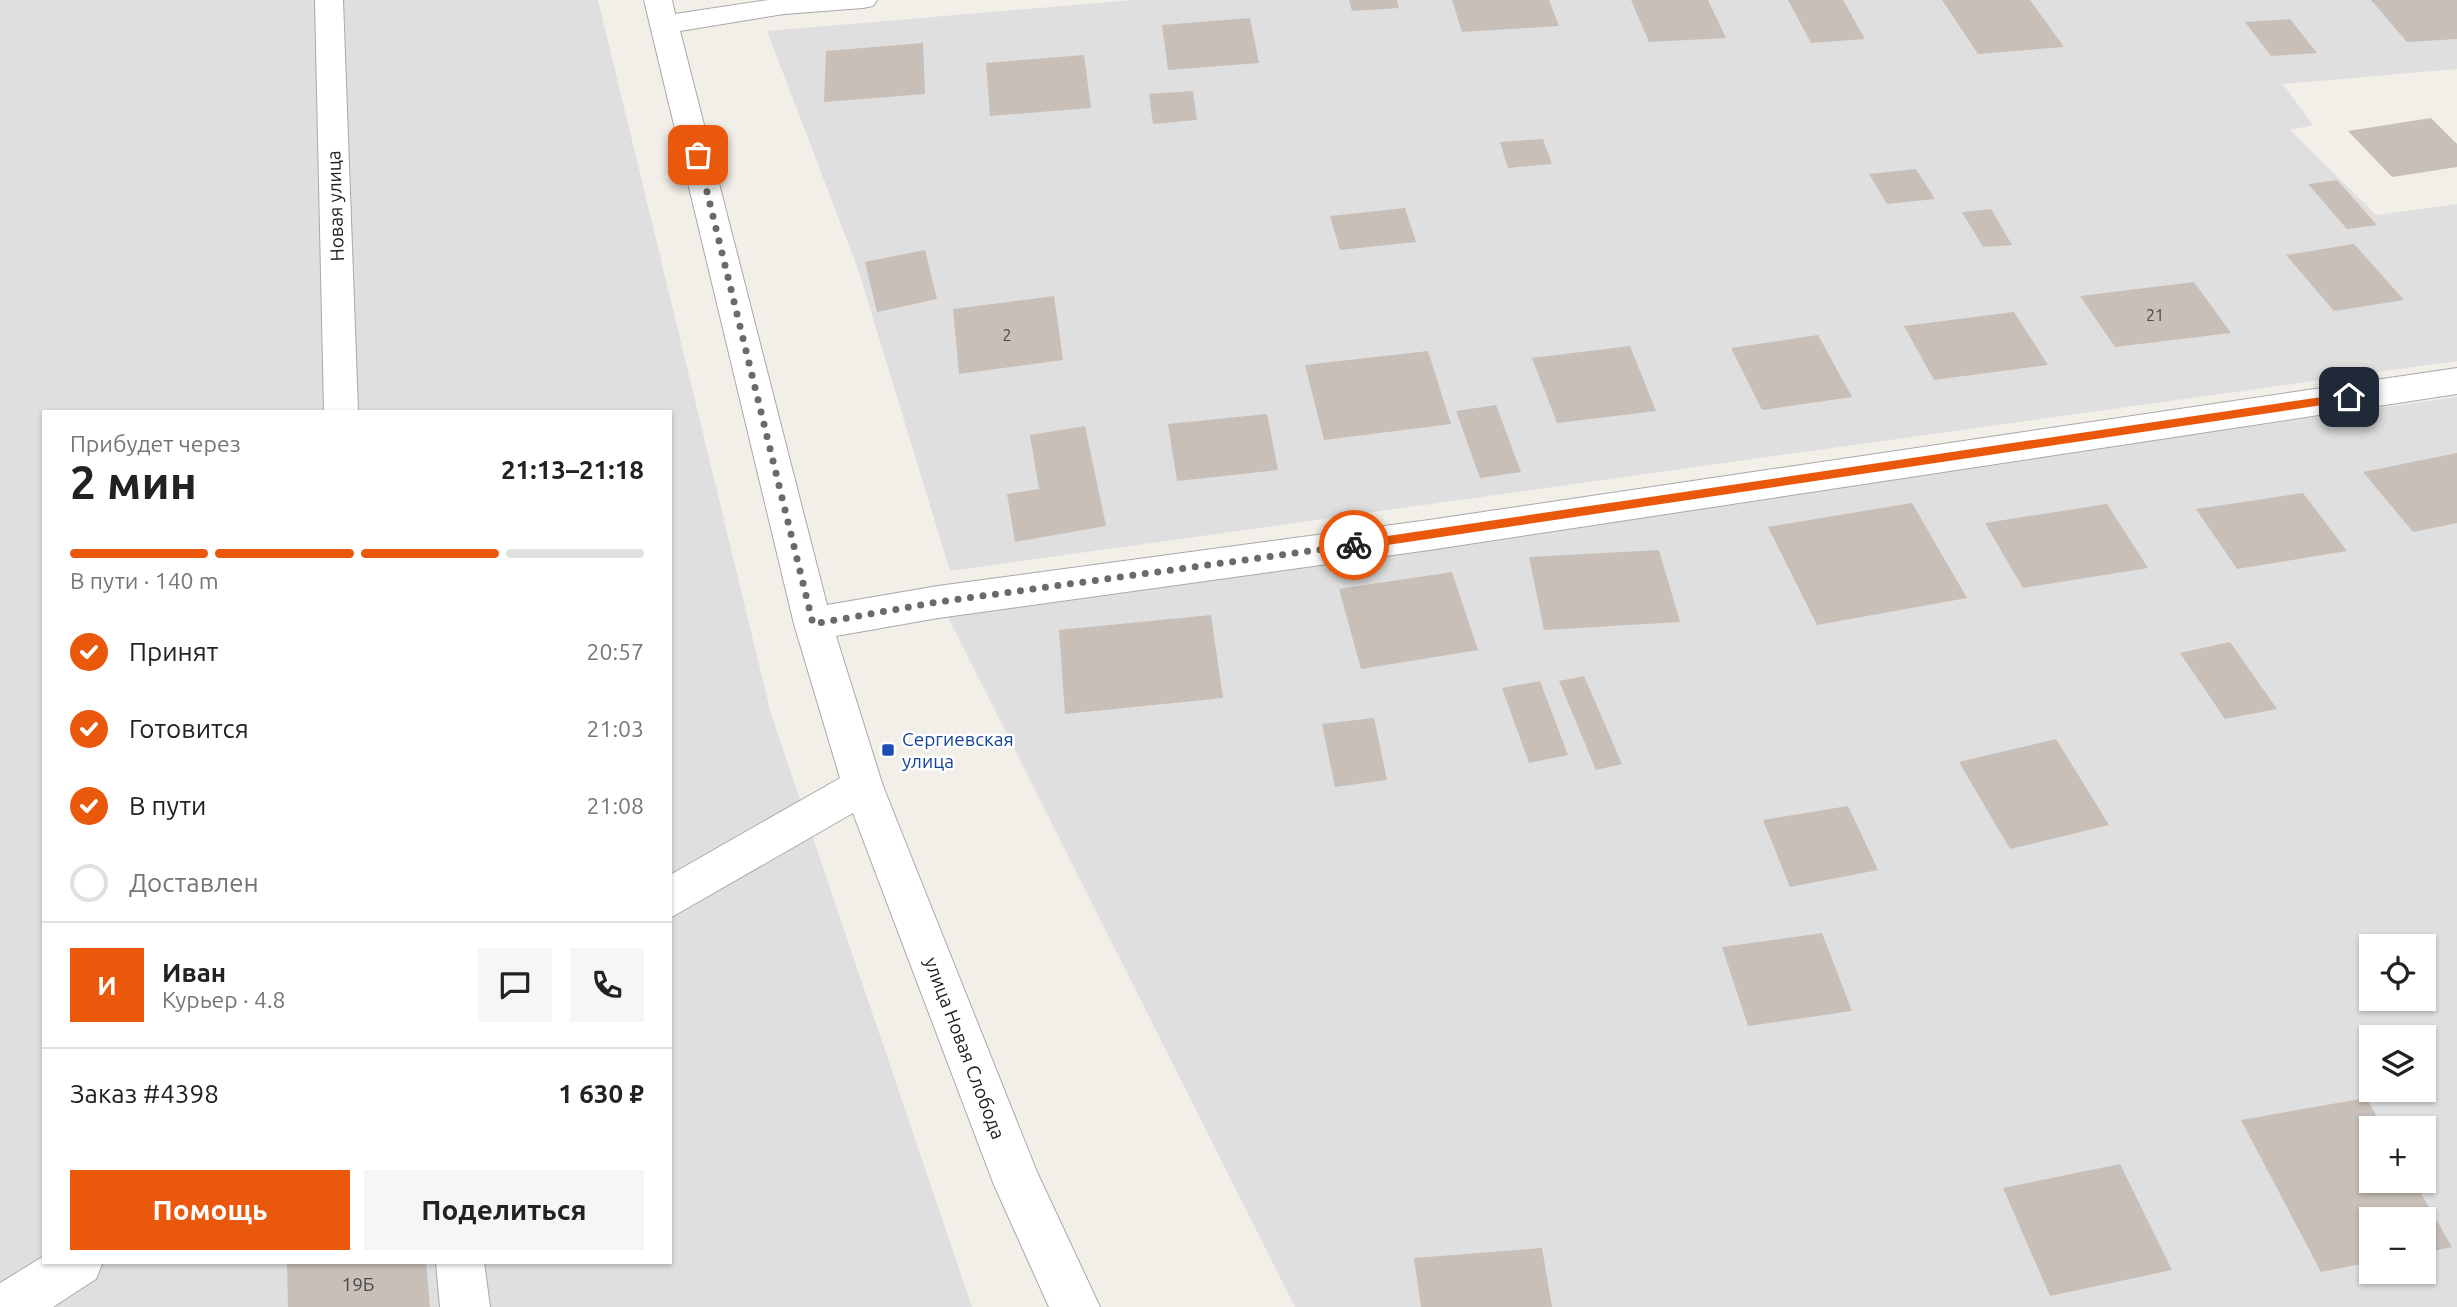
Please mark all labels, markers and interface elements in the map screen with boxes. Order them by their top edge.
pin [668,125,728,185]
icon: bag [679,136,717,174]
street label: Новая улица [322,150,348,262]
house number: 21 [2146,306,2164,324]
house number: 2 [1002,326,1012,344]
pin [2319,367,2379,427]
icon: home [2330,378,2368,416]
text: Прибудет через [70,431,241,456]
text: 21:13–21:18 [501,455,644,484]
text: 2 мин [70,456,197,508]
courier [1319,510,1389,580]
icon: bike [1335,526,1373,564]
text: В пути · 140 m [70,568,219,593]
icon: check [70,633,108,671]
text: Принят [129,637,218,666]
text: 20:57 [586,639,644,664]
icon: check [70,710,108,748]
text: Готовится [129,714,249,743]
text: 21:03 [586,716,644,741]
place label: Сергиевская улица [902,728,1014,772]
marker: Сергиевская улица [880,742,896,758]
icon: check [70,787,108,825]
text: В пути [129,791,206,820]
text: 21:08 [586,793,644,818]
text: Доставлен [129,868,259,897]
map controls [2359,934,2436,1284]
button: locate [2359,934,2436,1011]
button: chat [478,948,552,1022]
button: phone [570,948,644,1022]
street label: улица Новая Слобода [920,954,1010,1142]
text: Иван [162,958,226,987]
text: И [97,971,117,1000]
text: Курьер · 4.8 [162,987,286,1012]
button: layers [2359,1025,2436,1102]
text: Заказ #4398 [70,1079,219,1108]
text: 1 630 ₽ [558,1079,644,1108]
button: + [2359,1116,2436,1193]
button: Помощь [70,1170,350,1250]
button: Поделиться [364,1170,644,1250]
button: − [2359,1207,2436,1284]
house number: 19Б [341,1273,375,1295]

